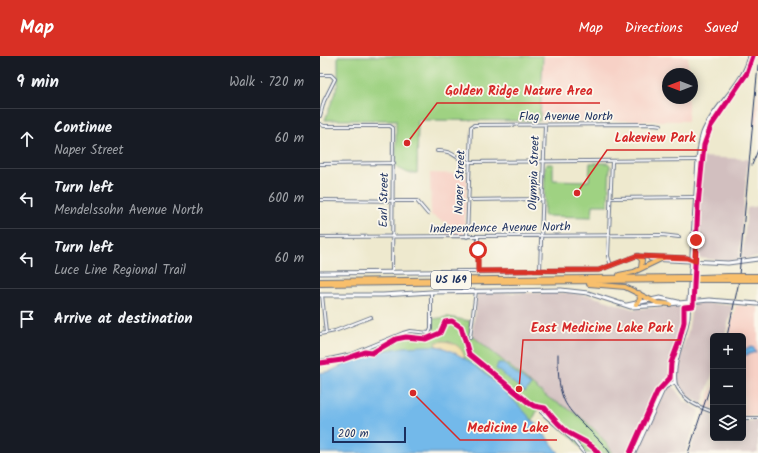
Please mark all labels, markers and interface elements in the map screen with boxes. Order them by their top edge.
text: Map [20,13,54,43]
text: Map [578,17,603,39]
text: Directions [625,17,683,39]
text: Saved [705,17,738,39]
north arrow [662,68,698,104]
text: 9 min [16,69,59,96]
text: Walk · 720 m [229,72,304,93]
callout: Golden Ridge Nature Area [437,78,600,103]
text: Golden Ridge Nature Area [445,81,593,102]
street label: Flag Avenue North [519,107,613,126]
text: Continue [54,116,112,140]
callout: Lakeview Park [607,125,704,150]
icon: ahead [16,128,38,150]
text: 60 m [275,128,304,149]
text: Lakeview Park [615,128,696,149]
street label: Olympia Street [523,135,545,211]
text: Naper Street [54,140,123,161]
street label: Naper Street [449,149,471,214]
street label: Earl Street [374,172,394,228]
text: Turn left [54,176,114,200]
icon: left [16,188,38,210]
text: 600 m [268,188,304,209]
text: Mendelssohn Avenue North [54,200,203,221]
street label: Independence Avenue North [429,217,571,239]
route end [687,231,705,249]
text: Turn left [54,236,114,260]
route start [469,241,487,259]
icon: left [16,248,38,270]
text: 60 m [275,248,304,269]
text: Luce Line Regional Trail [54,260,186,281]
road number: US 169 [431,271,471,289]
text: Arrive at destination [54,307,193,331]
icon: arrive [16,308,38,330]
callout: East Medicine Lake Park [523,315,681,340]
text: East Medicine Lake Park [531,318,674,339]
map controls [710,333,746,441]
button: + [710,333,746,369]
button: − [710,369,746,405]
button: layers [710,405,746,441]
callout: Medicine Lake [460,415,557,440]
text: Medicine Lake [467,418,549,439]
scale bar [332,425,406,444]
text: 200 m [338,425,369,443]

